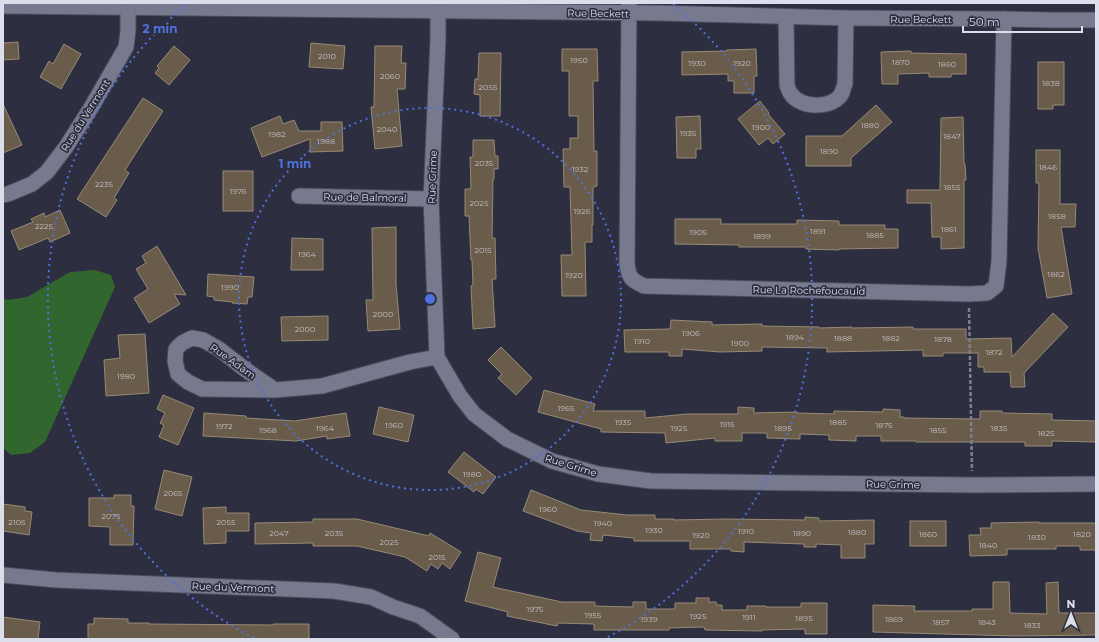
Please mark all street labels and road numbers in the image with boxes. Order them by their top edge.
street label: Rue Beckett [567,6,629,21]
street label: Rue Beckett [890,13,952,26]
street label: Rue du Vermont [58,77,113,154]
street label: Rue Grime [425,150,440,204]
street label: Rue de Balmoral [323,190,407,205]
street label: Rue La Rochefoucauld [752,283,866,298]
street label: Rue Adam [207,341,258,382]
street label: Rue Grime [543,451,598,480]
street label: Rue Grime [866,478,920,491]
street label: Rue du Vermont [191,580,275,595]

